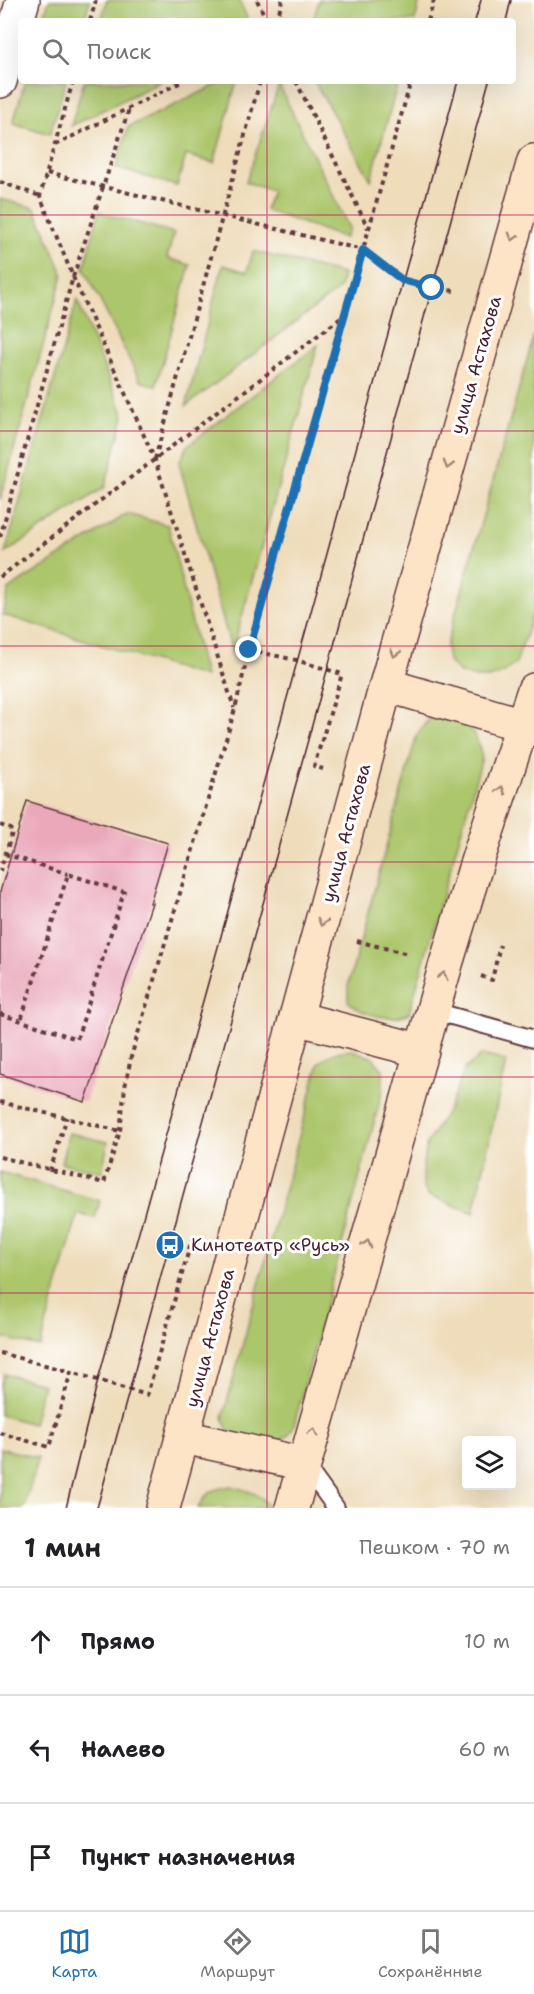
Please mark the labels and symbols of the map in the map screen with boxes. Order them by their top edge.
one-way arrow [507,232,520,242]
route start [418,274,444,300]
street label: улица Астахова [445,293,507,437]
one-way arrow [443,459,455,470]
route end [235,636,261,662]
one-way arrow [390,647,402,658]
street label: улица Астахова [316,761,376,905]
one-way arrow [494,785,507,796]
one-way arrow [317,916,329,927]
one-way arrow [436,971,449,981]
bus stop icon: Кинотеатр «Русь» [154,1229,186,1261]
place label: Кинотеатр «Русь» [191,1233,350,1257]
one-way arrow [360,1239,372,1250]
street label: улица Астахова [180,1266,240,1410]
one-way arrow [306,1427,319,1437]

